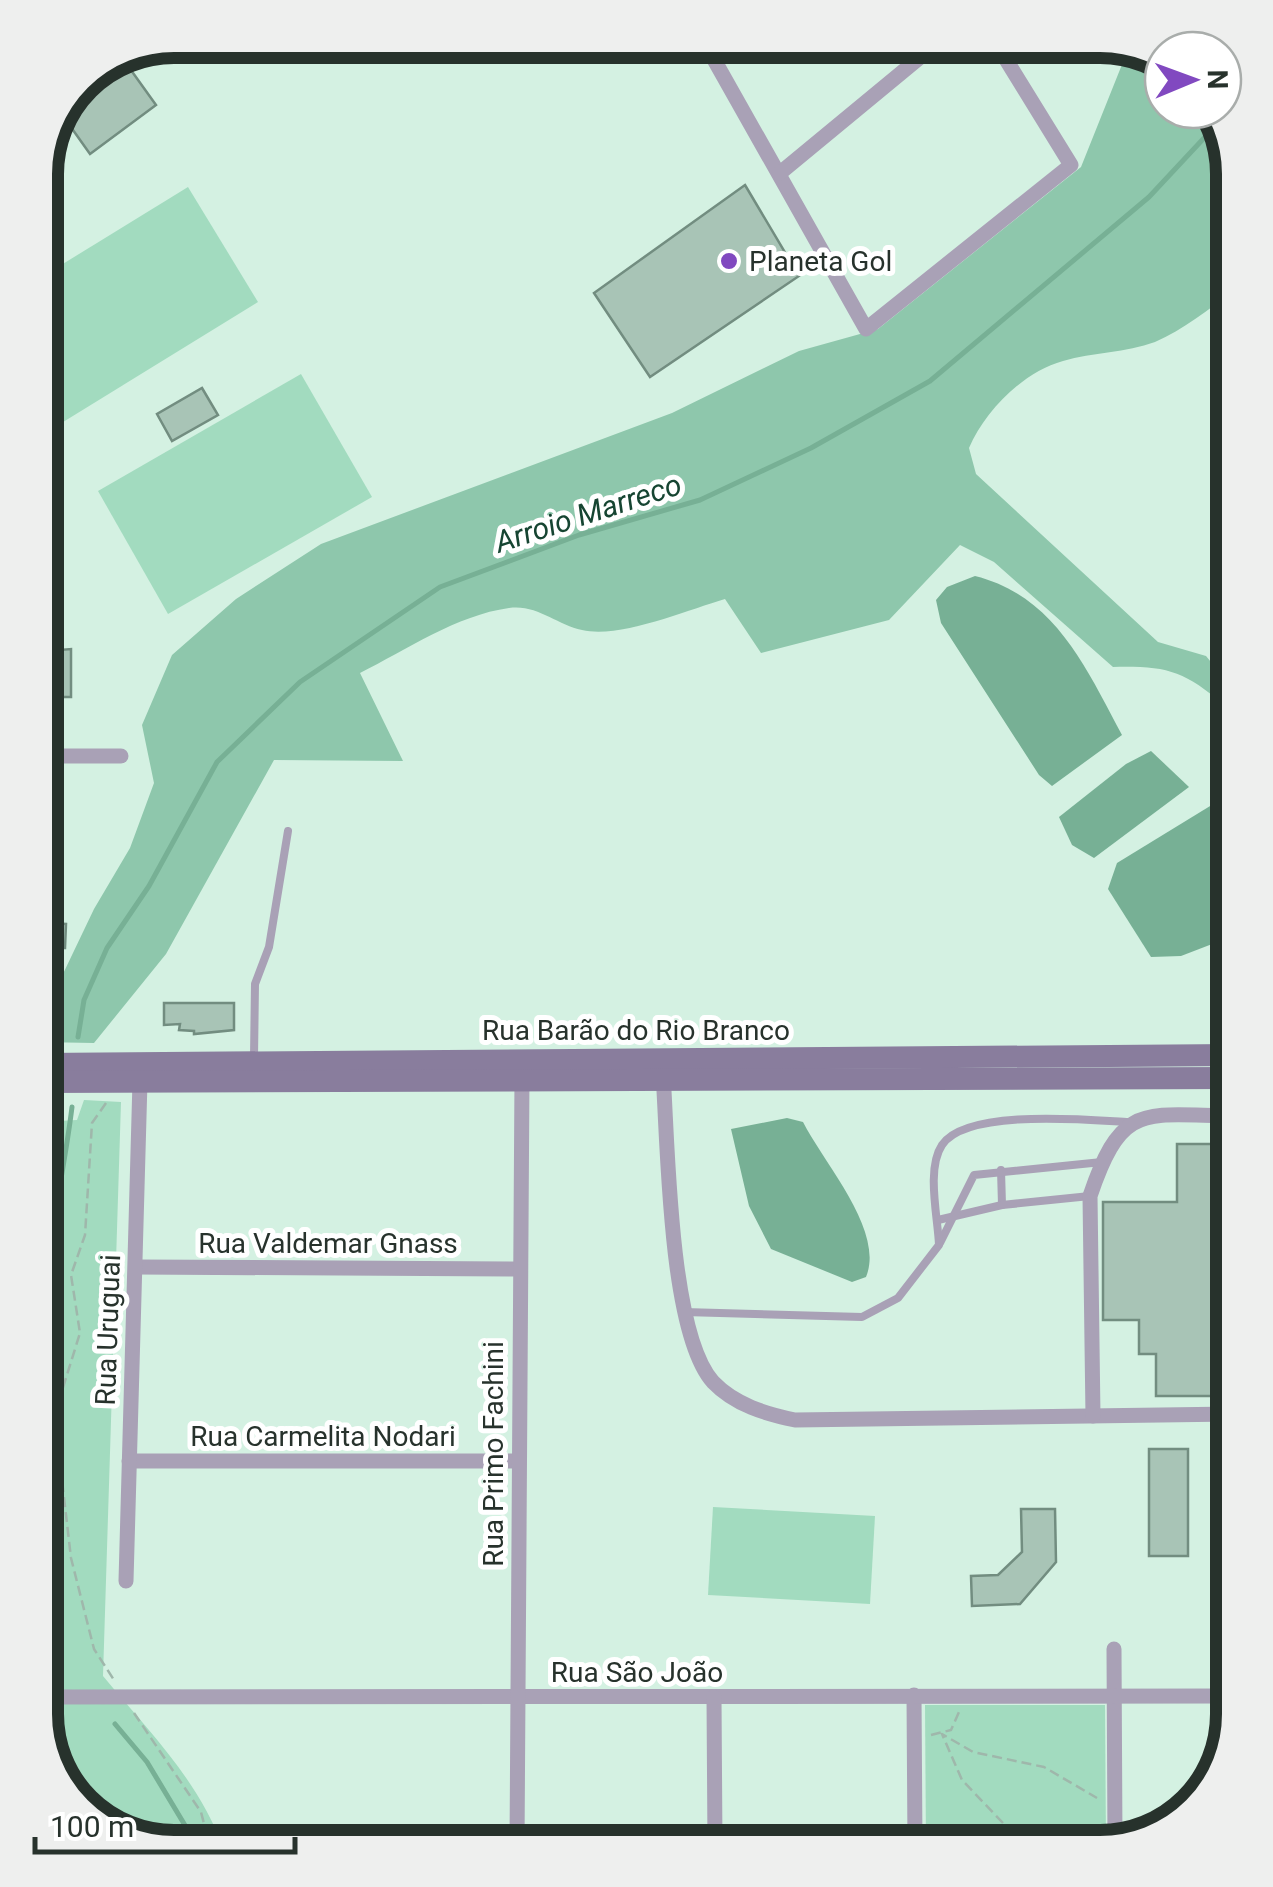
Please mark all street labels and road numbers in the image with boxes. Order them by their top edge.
street label: Rua Barão do Rio Branco [482,1014,790,1047]
street label: Rua Valdemar Gnass [198,1227,458,1260]
street label: Rua Uruguai [89,1254,127,1406]
street label: Rua Primo Fachini [477,1341,510,1567]
street label: Rua Carmelita Nodari [190,1420,456,1453]
street label: Rua São João [551,1656,723,1689]

